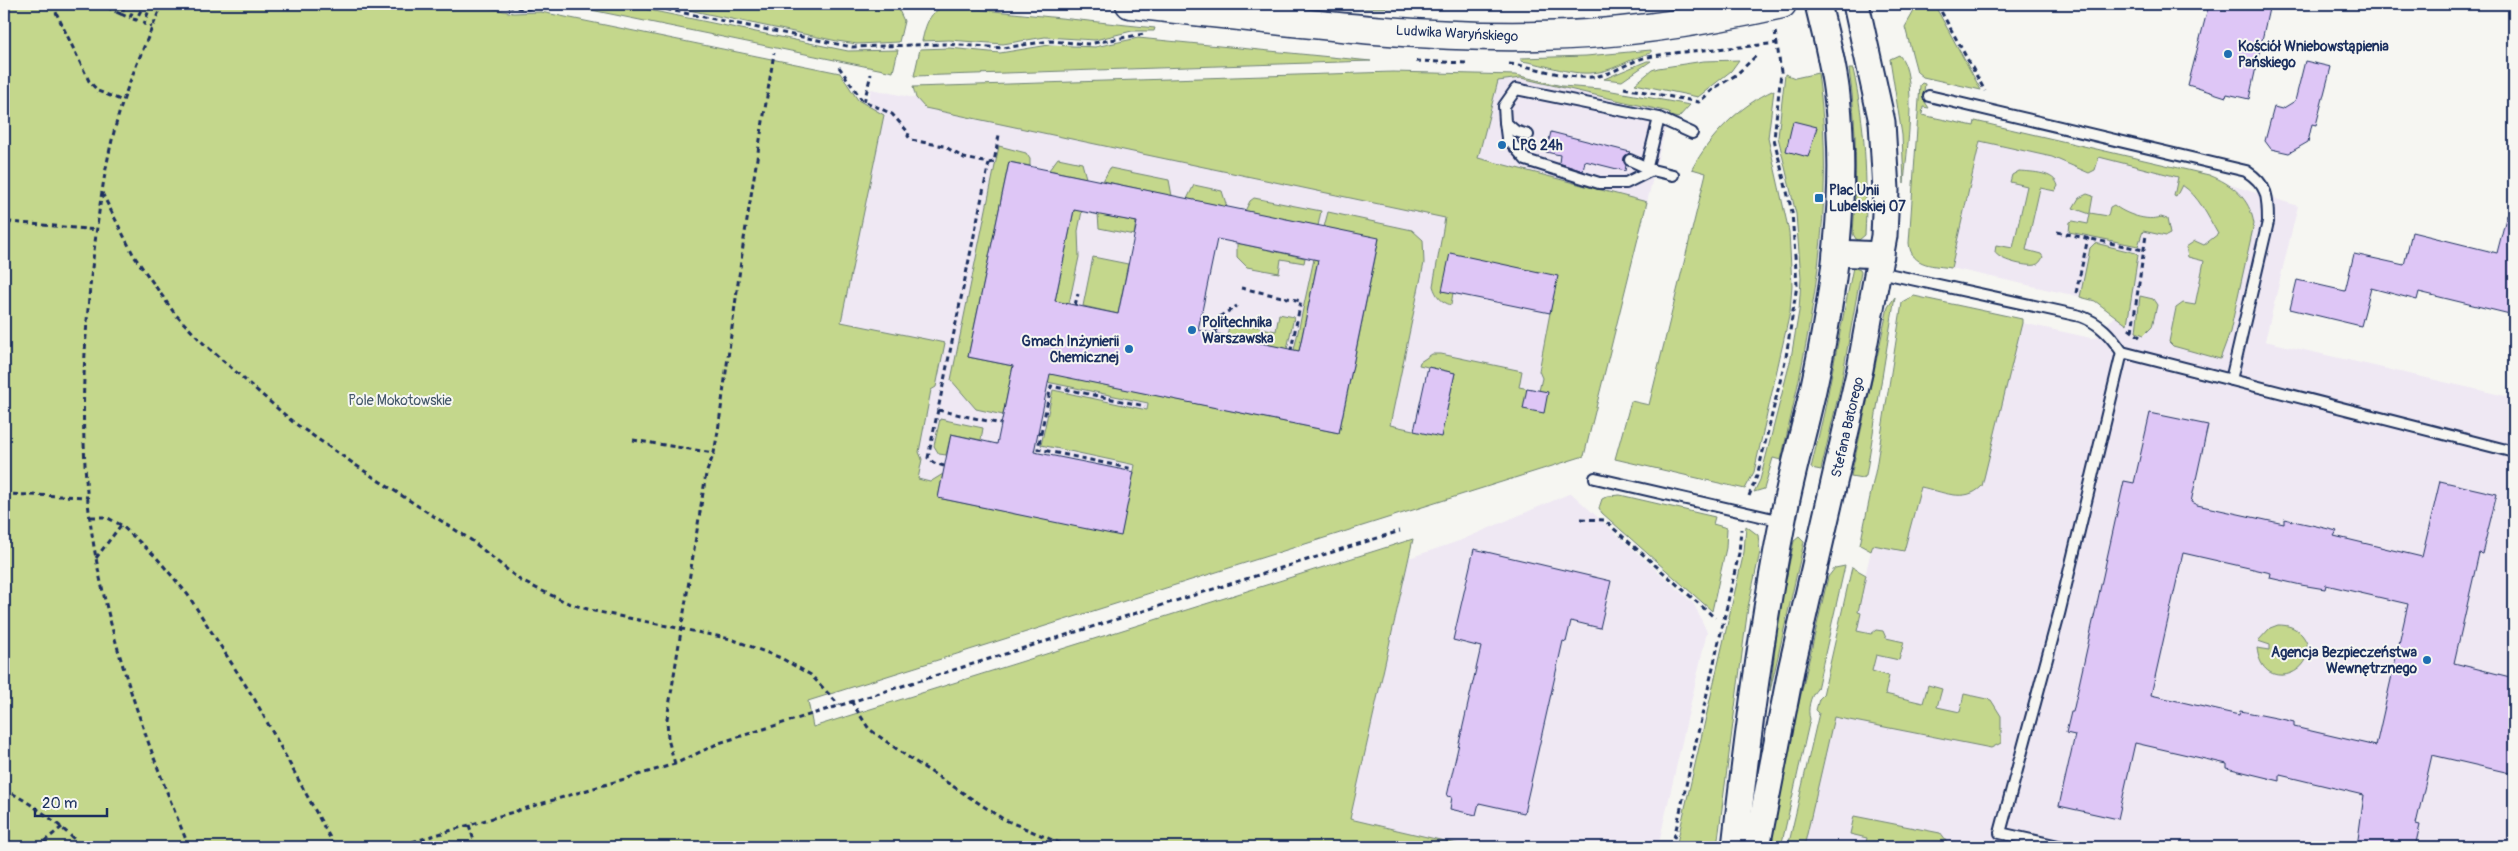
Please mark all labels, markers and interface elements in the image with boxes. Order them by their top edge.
street label: Ludwika Waryńskiego [1395,22,1519,45]
place label: Kościół Wniebowstąpienia Pańskiego [2238,38,2389,71]
marker: Kościół Wniebowstąpienia Pańskiego [2222,48,2234,60]
place label: LPG 24h [1512,137,1563,154]
marker: LPG 24h [1496,139,1508,151]
place label: Plac Unii Lubelskiej 07 [1829,182,1906,215]
marker: Plac Unii Lubelskiej 07 [1813,192,1825,204]
place label: Politechnika Warszawska [1202,314,1274,347]
marker: Politechnika Warszawska [1186,324,1198,336]
place label: Gmach Inżynierii Chemicznej [1022,333,1120,366]
marker: Gmach Inżynierii Chemicznej [1123,343,1135,355]
street label: Stefana Batorego [1828,375,1867,479]
park label: Pole Mokotowskie [348,392,452,409]
place label: Agencja Bezpieczeństwa Wewnętrznego [2271,644,2417,677]
marker: Agencja Bezpieczeństwa Wewnętrznego [2421,654,2433,666]
scale bar [35,786,108,818]
text: 20 m [42,794,77,813]

